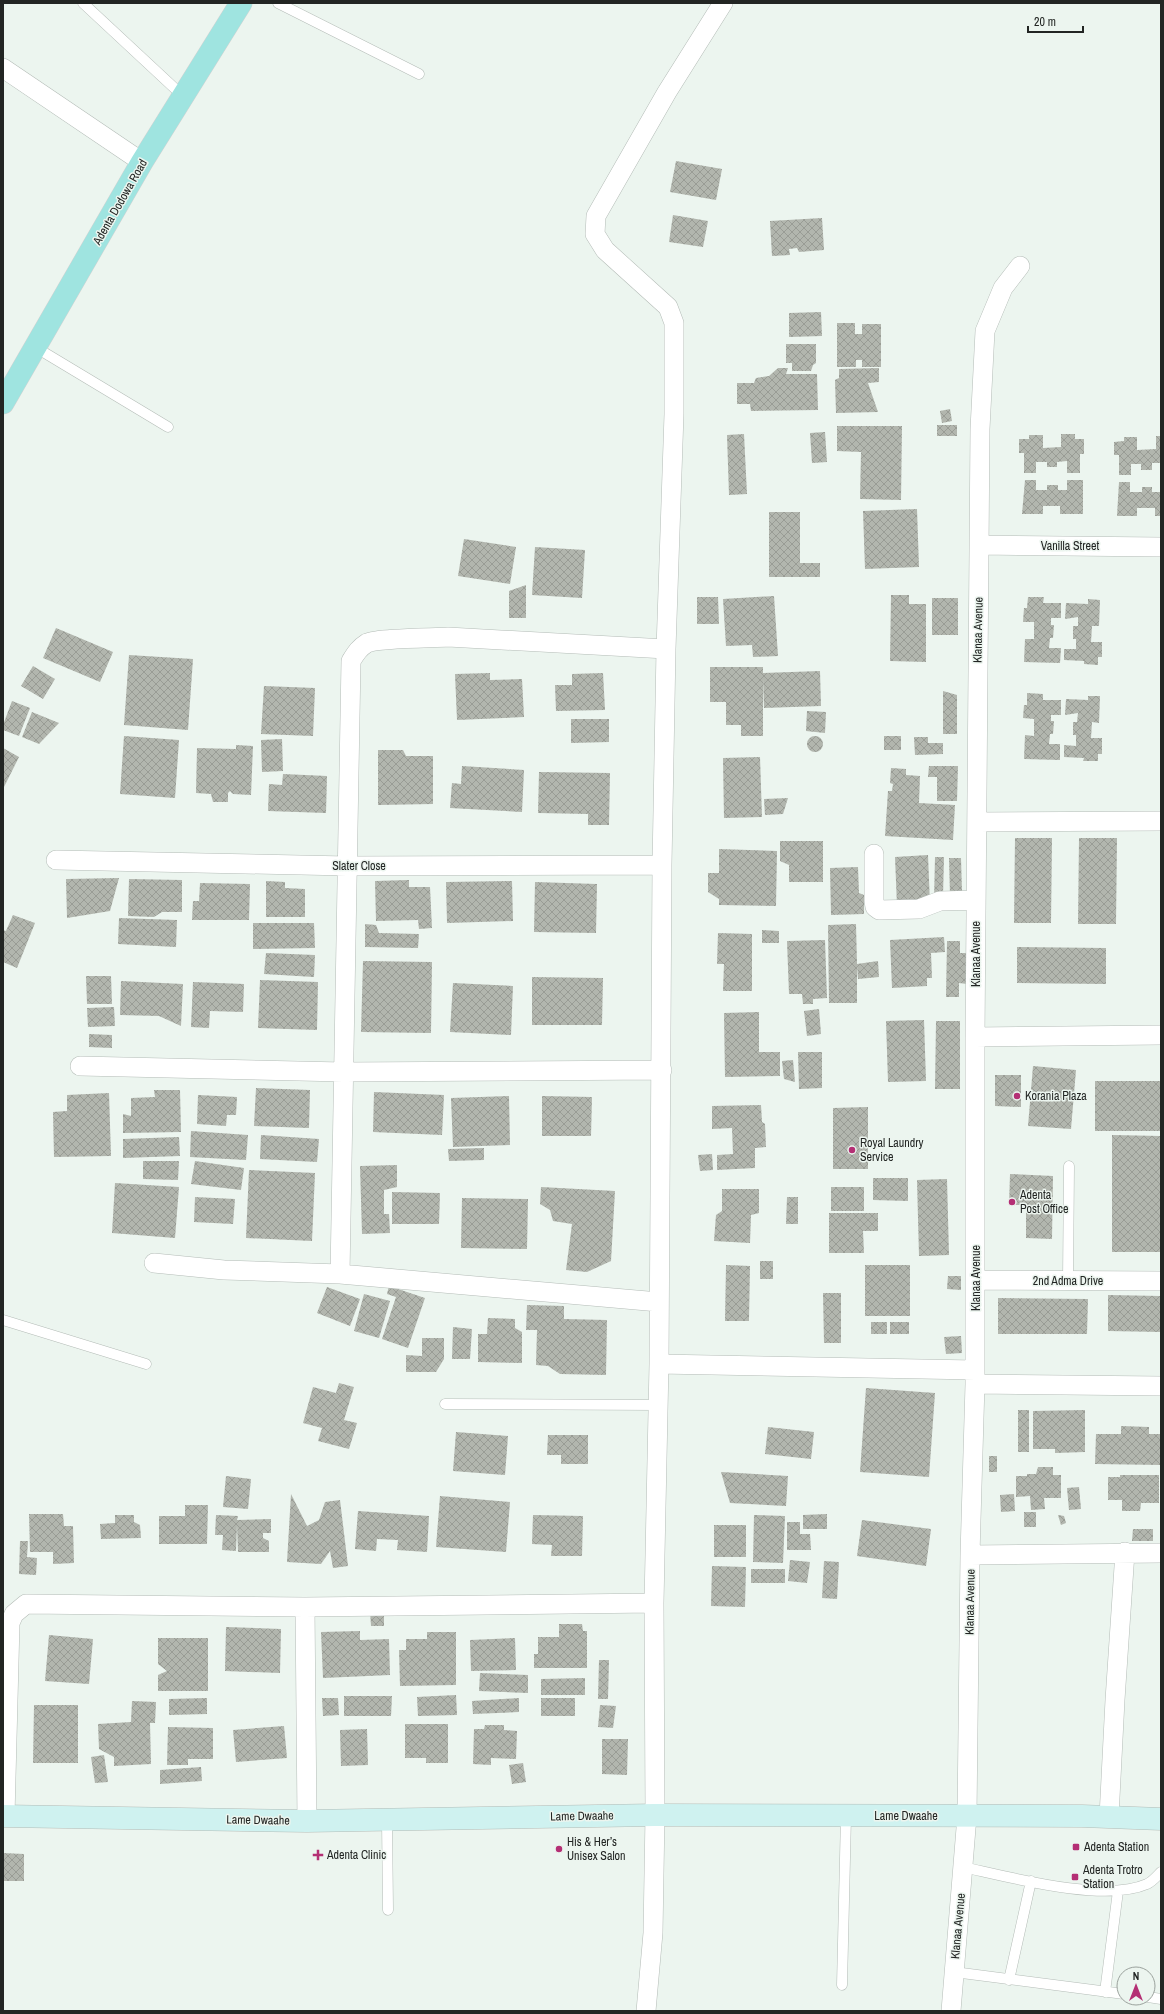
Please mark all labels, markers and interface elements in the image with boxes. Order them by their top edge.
scale bar [1028,8,1083,34]
text: 20 m [1034,14,1056,30]
street label: Adenta Dodowa Road [89,156,151,249]
street label: Vanilla Street [1041,538,1099,554]
street label: Klanaa Avenue [969,597,987,663]
street label: Slater Close [332,858,386,874]
street label: Klanaa Avenue [968,921,984,987]
place label: Korania Plaza [1025,1088,1087,1104]
marker: Korania Plaza [1012,1091,1022,1101]
place label: Royal Laundry Service [860,1135,924,1165]
marker: Royal Laundry Service [847,1145,857,1155]
place label: Adenta Post Office [1019,1187,1069,1217]
marker: Adenta Post Office [1007,1197,1017,1207]
street label: Klanaa Avenue [968,1245,984,1311]
street label: 2nd Adma Drive [1033,1273,1103,1289]
street label: Klanaa Avenue [961,1569,979,1635]
street label: Lame Dwaahe [550,1807,614,1825]
street label: Lame Dwaahe [874,1808,938,1824]
street label: Lame Dwaahe [226,1811,290,1829]
place label: His & Her’s Unisex Salon [567,1834,626,1864]
place label: Adenta Station [1083,1839,1149,1855]
marker: Adenta Station [1071,1842,1081,1852]
marker: His & Her’s Unisex Salon [554,1844,564,1854]
place label: Adenta Clinic [326,1847,386,1863]
marker: Adenta Clinic [312,1849,324,1861]
place label: Adenta Trotro Station [1082,1862,1143,1892]
marker: Adenta Trotro Station [1070,1872,1080,1882]
street label: Klanaa Avenue [947,1892,969,1960]
north arrow [1116,1966,1156,2006]
text: N [1133,1969,1139,1983]

